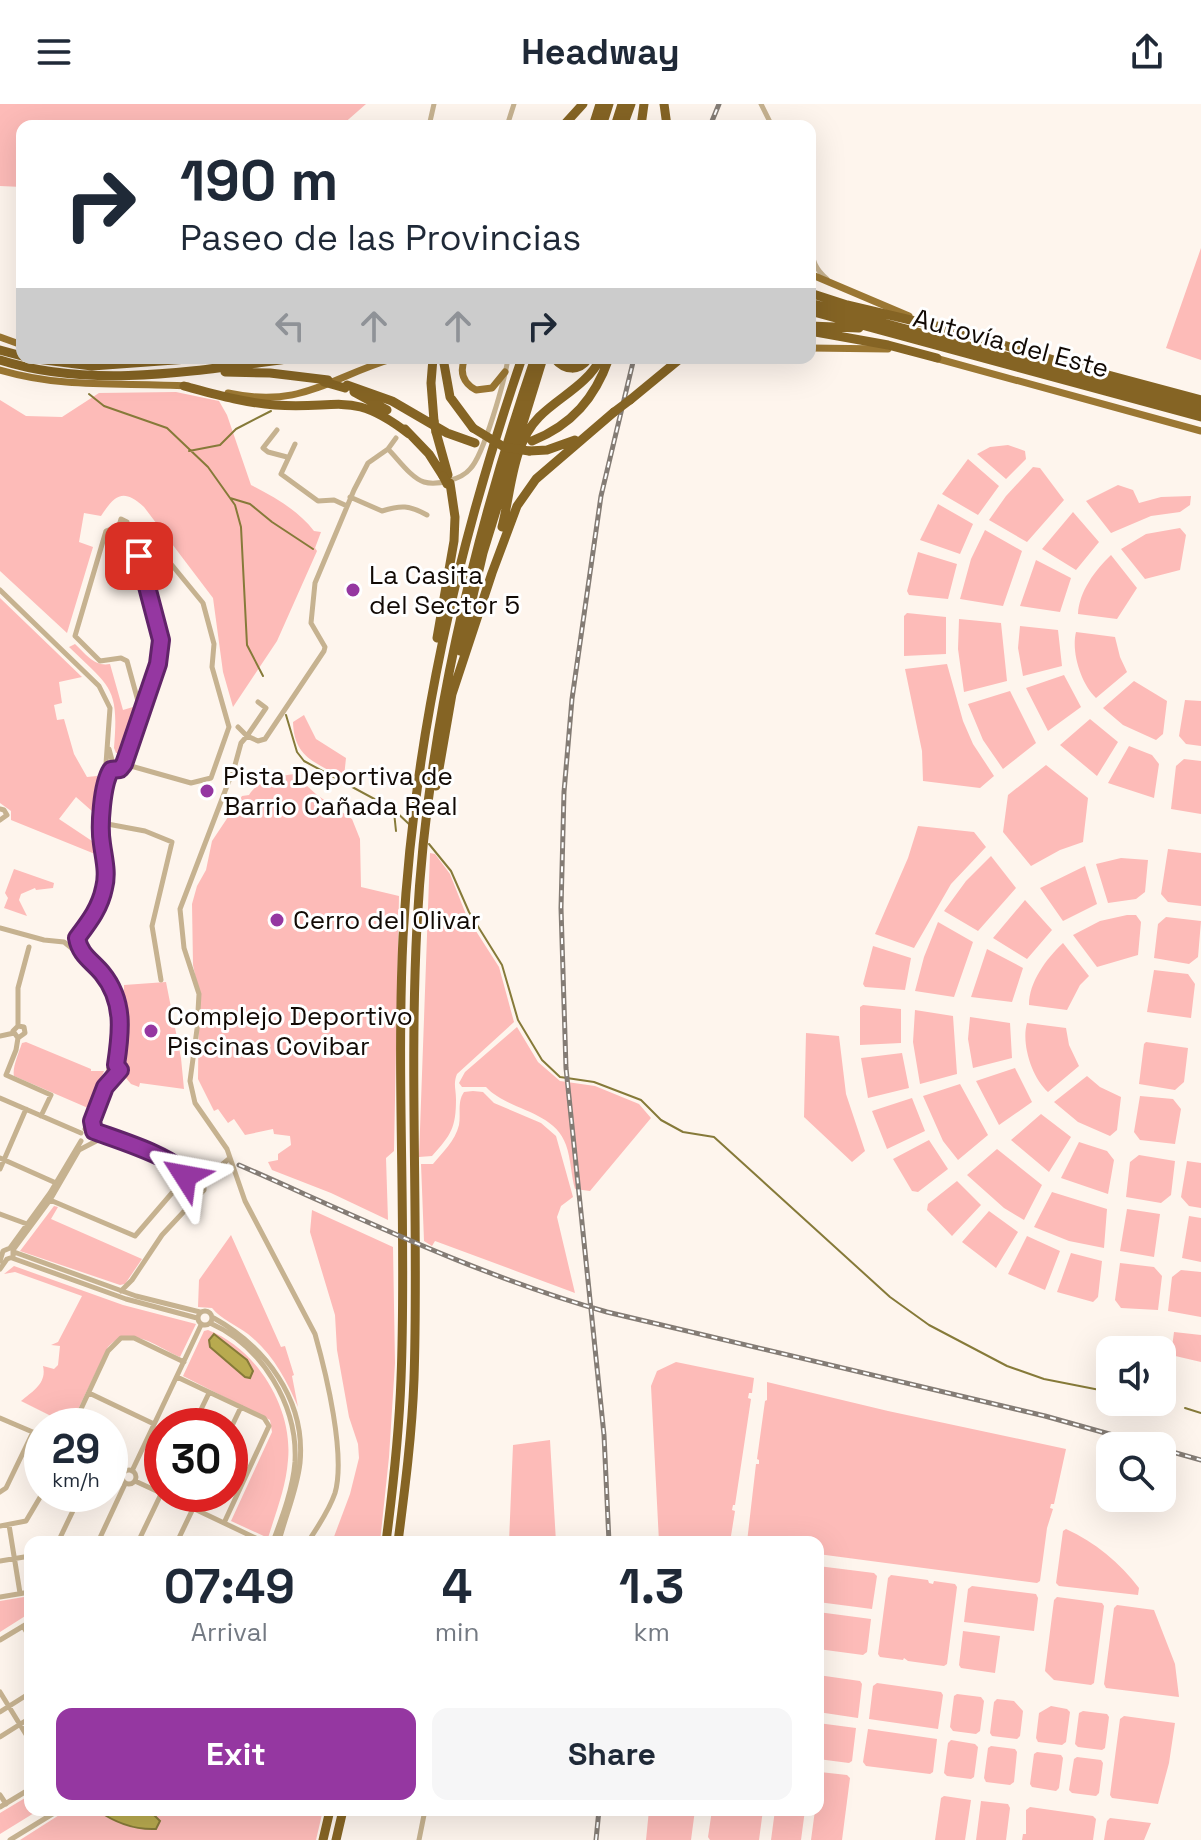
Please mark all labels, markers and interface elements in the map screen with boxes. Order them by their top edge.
text: Headway [521,29,680,75]
icon: menu [32,30,76,74]
icon: share [1125,30,1169,74]
text: 190 m [180,145,338,216]
icon: right [48,152,152,256]
text: Paseo de las Provincias [180,215,581,261]
street label: Autovía del Este [909,301,1113,385]
icon: left [268,304,312,348]
icon: ahead [352,304,396,348]
icon: ahead [436,304,480,348]
icon: right [520,304,564,348]
pin [105,522,173,590]
icon: arrive [117,534,161,578]
place label: La Casita del Sector 5 [369,558,520,622]
marker: La Casita del Sector 5 [344,581,362,599]
place label: Pista Deportiva de Barrio Cañada Real [223,759,458,823]
marker: Pista Deportiva de Barrio Cañada Real [198,782,216,800]
place label: Cerro del Olivar [293,903,481,937]
marker: Cerro del Olivar [268,911,286,929]
place label: Complejo Deportivo Piscinas Covibar [167,999,413,1063]
marker: Complejo Deportivo Piscinas Covibar [142,1022,160,1040]
position arrow [143,1134,227,1218]
map controls [1096,1336,1176,1512]
button: sound [1096,1336,1176,1416]
speed limit sign: 30 [144,1408,248,1512]
text: 29 [52,1424,100,1475]
button: search [1096,1432,1176,1512]
text: km/h [52,1467,100,1493]
text: 07:49 [164,1556,295,1617]
text: 4 [442,1556,472,1617]
text: 1.3 [619,1556,684,1617]
text: Arrival [191,1615,268,1649]
text: min [435,1615,479,1649]
text: km [633,1615,670,1649]
button: Exit [56,1708,416,1800]
button: Share [432,1708,792,1800]

